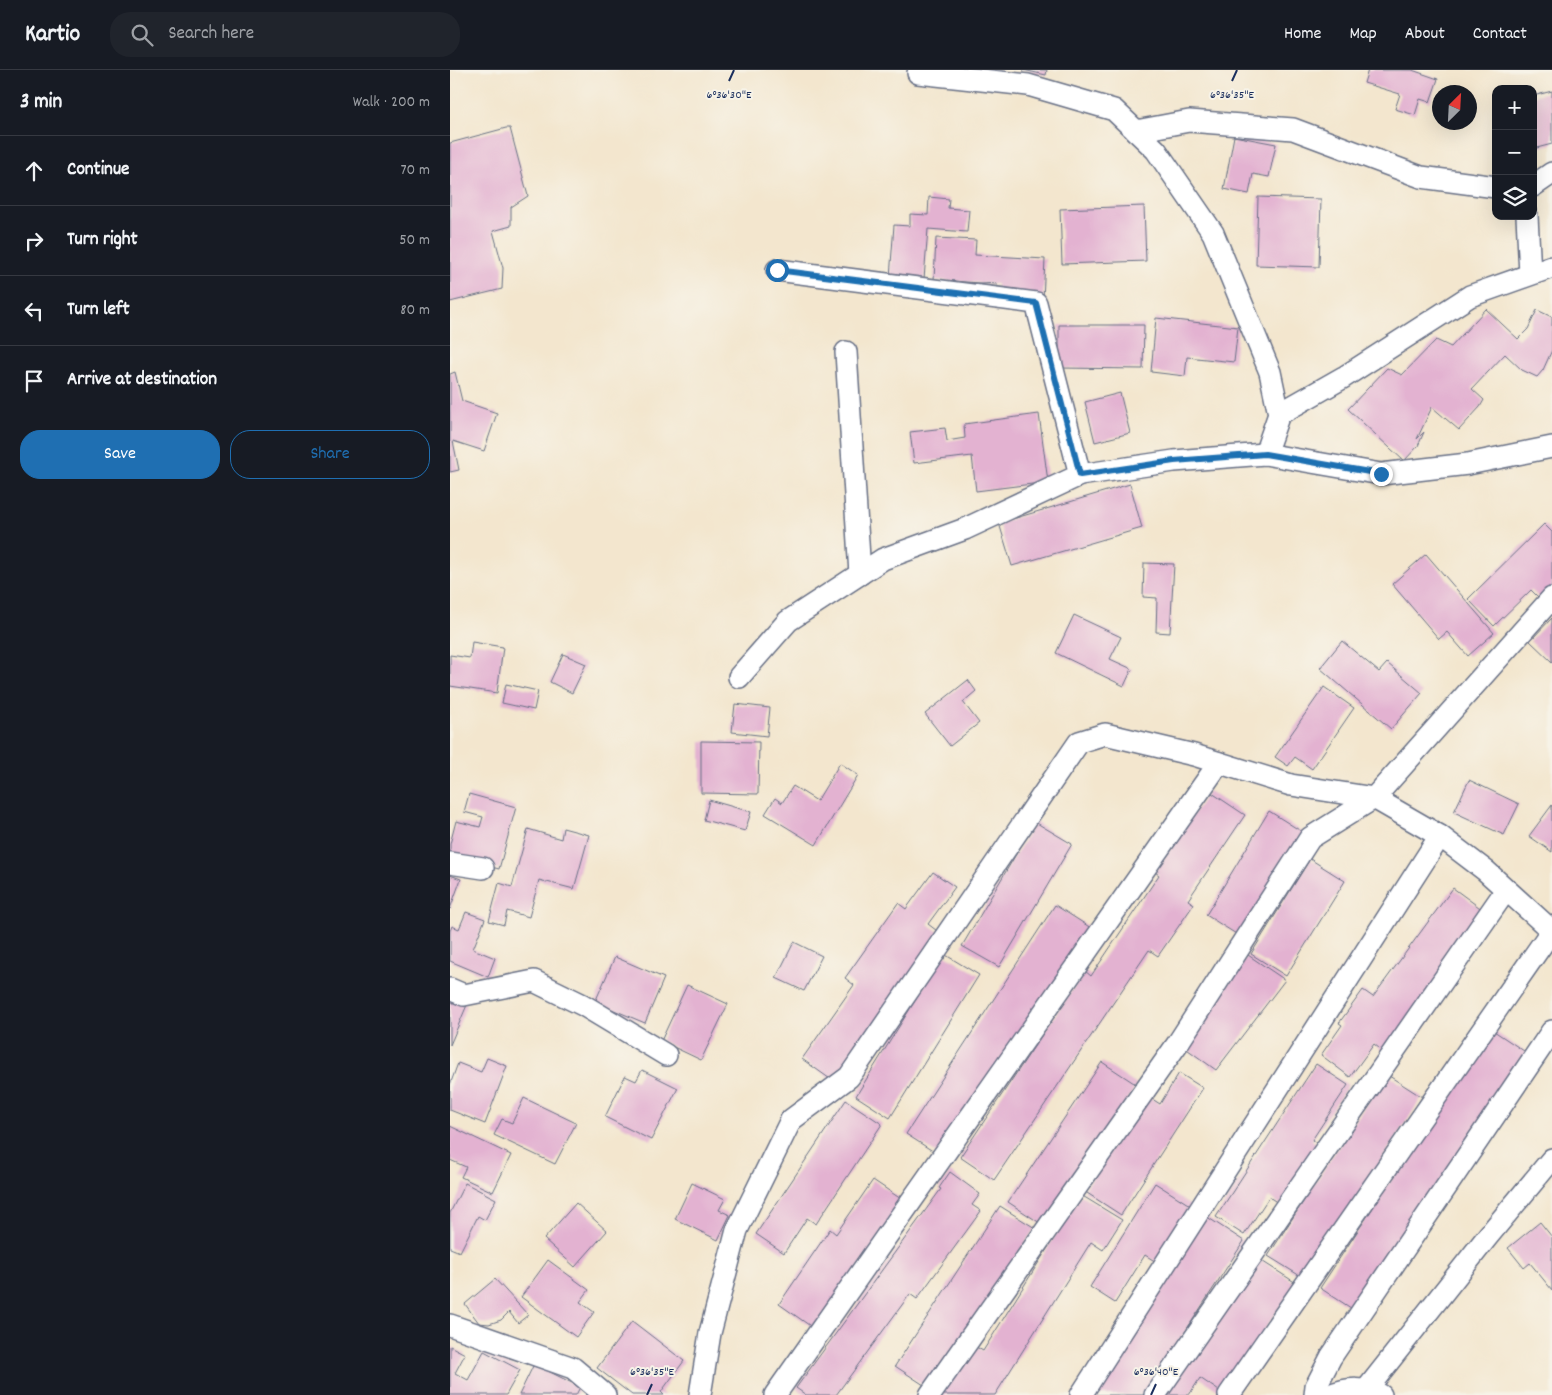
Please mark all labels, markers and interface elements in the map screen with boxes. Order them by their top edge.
search box [110,12,460,57]
text: Kartio [25,18,80,52]
icon: search [128,21,156,49]
text: Search here [168,21,254,48]
text: Home [1284,22,1321,47]
text: Map [1349,22,1377,47]
text: About [1405,22,1445,47]
text: Contact [1473,22,1527,47]
north arrow [1432,85,1477,130]
map controls [1492,85,1537,220]
button: + [1492,85,1537,130]
text: 6°36'30"E [707,87,752,104]
text: 6°36'35"E [1210,87,1254,104]
text: 3 min [20,88,62,118]
text: Walk · 200 m [353,91,430,114]
button: − [1492,130,1537,175]
icon: ahead [20,157,48,185]
text: Continue [67,157,129,184]
text: 70 m [400,159,430,182]
button: layers [1492,175,1537,220]
icon: right [20,227,48,255]
text: Turn right [67,227,138,254]
text: 50 m [399,229,430,252]
route start [766,259,789,282]
icon: left [20,297,48,325]
text: Turn left [67,297,130,324]
text: 80 m [400,299,430,322]
icon: arrive [20,367,48,395]
text: Arrive at destination [67,367,217,394]
button: Save [20,430,220,479]
button: Share [230,430,430,479]
route end [1370,463,1393,486]
text: 6°36'35"E [630,1364,674,1381]
text: 6°36'40"E [1134,1364,1179,1381]

